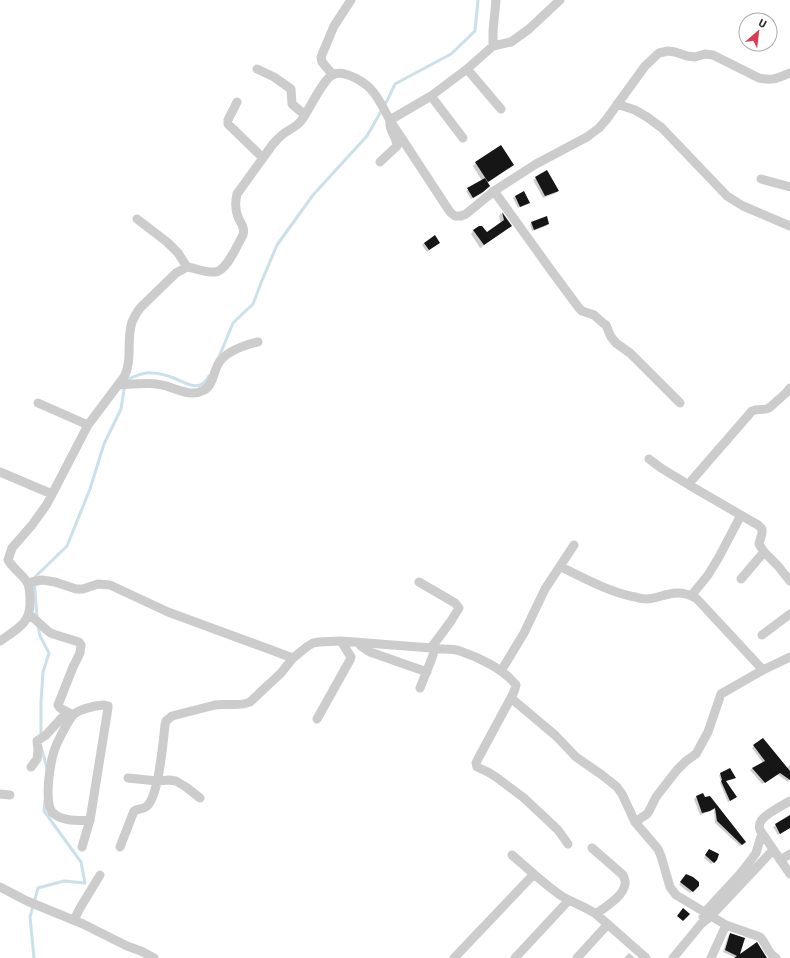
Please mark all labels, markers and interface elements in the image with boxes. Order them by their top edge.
north arrow [738,12,778,52]
text: U [756,16,769,31]

